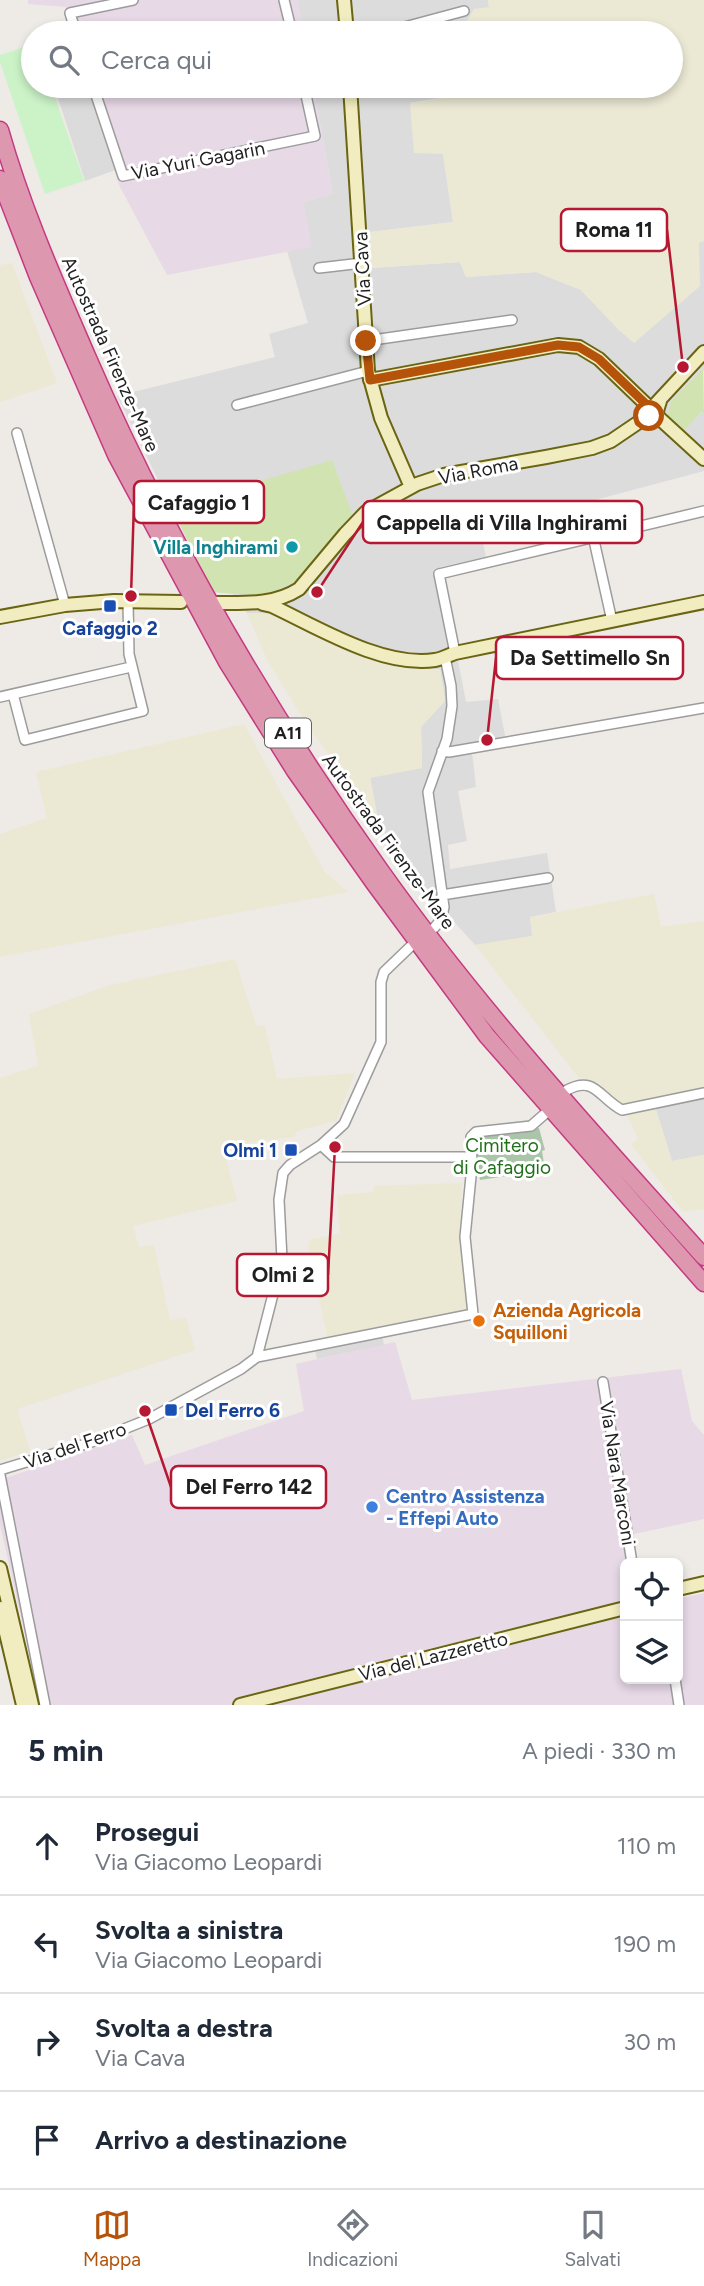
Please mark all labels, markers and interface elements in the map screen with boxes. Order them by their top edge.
search box [21,21,683,98]
icon: search [45,41,83,79]
text: Cerca qui [101,44,212,76]
street label: Via Yuri Gagarin [129,136,267,185]
callout: Roma 11 [561,209,667,251]
text: Roma 11 [575,217,653,242]
street label: Via Cava [349,231,376,307]
street label: Autostrada Firenze-Mare [57,253,164,456]
route end [350,325,381,356]
route start [633,400,664,431]
street label: Via Roma [436,451,520,489]
callout: Cafaggio 1 [134,481,264,523]
text: Cafaggio 1 [148,490,250,515]
callout: Cappella di Villa Inghirami [363,501,642,543]
text: Cappella di Villa Inghirami [376,510,628,535]
place label: Villa Inghirami [153,536,278,559]
marker: Villa Inghirami [284,539,300,555]
marker: Cafaggio 2 [102,598,118,614]
place label: Cafaggio 2 [62,617,158,640]
callout: Da Settimello Sn [496,637,683,679]
text: Da Settimello Sn [510,645,670,670]
road number: A11 [265,718,311,748]
street label: Autostrada Firenze-Mare [317,749,460,934]
park label: Cimitero di Cafaggio [453,1134,551,1179]
place label: Olmi 1 [223,1139,277,1162]
marker: Olmi 1 [283,1142,299,1158]
callout: Olmi 2 [237,1254,328,1296]
text: Olmi 2 [252,1262,314,1287]
place label: Azienda Agricola Squilloni [493,1299,641,1344]
marker: Azienda Agricola Squilloni [471,1313,487,1329]
place label: Del Ferro 6 [185,1399,280,1422]
street label: Via Nara Marconi [595,1399,640,1547]
marker: Del Ferro 6 [163,1402,179,1418]
street label: Via del Ferro [21,1417,129,1474]
callout: Del Ferro 142 [171,1466,326,1508]
text: Del Ferro 142 [185,1474,313,1499]
place label: Centro Assistenza - Effepi Auto [386,1485,545,1530]
marker: Centro Assistenza - Effepi Auto [364,1499,380,1515]
map controls [620,1558,683,1684]
button: locate [620,1558,683,1621]
button: layers [620,1621,683,1684]
street label: Via del Lazzeretto [356,1627,510,1686]
text: 5 min [28,1732,104,1769]
text: A piedi · 330 m [522,1737,676,1765]
text: Prosegui [95,1816,199,1848]
icon: ahead [28,1827,66,1865]
text: 110 m [617,1832,676,1860]
text: Via Giacomo Leopardi [95,1848,322,1876]
text: Svolta a sinistra [95,1914,283,1946]
icon: left [28,1925,66,1963]
text: 190 m [613,1930,676,1958]
text: Via Giacomo Leopardi [95,1946,322,1974]
text: Svolta a destra [95,2012,273,2044]
icon: right [28,2023,66,2061]
text: 30 m [623,2028,676,2056]
text: Via Cava [95,2044,185,2072]
icon: arrive [28,2121,66,2159]
text: Arrivo a destinazione [95,2124,347,2156]
tab: Mappa [83,2206,141,2271]
tab: Indicazioni [307,2206,398,2271]
tab: Salvati [564,2206,621,2271]

